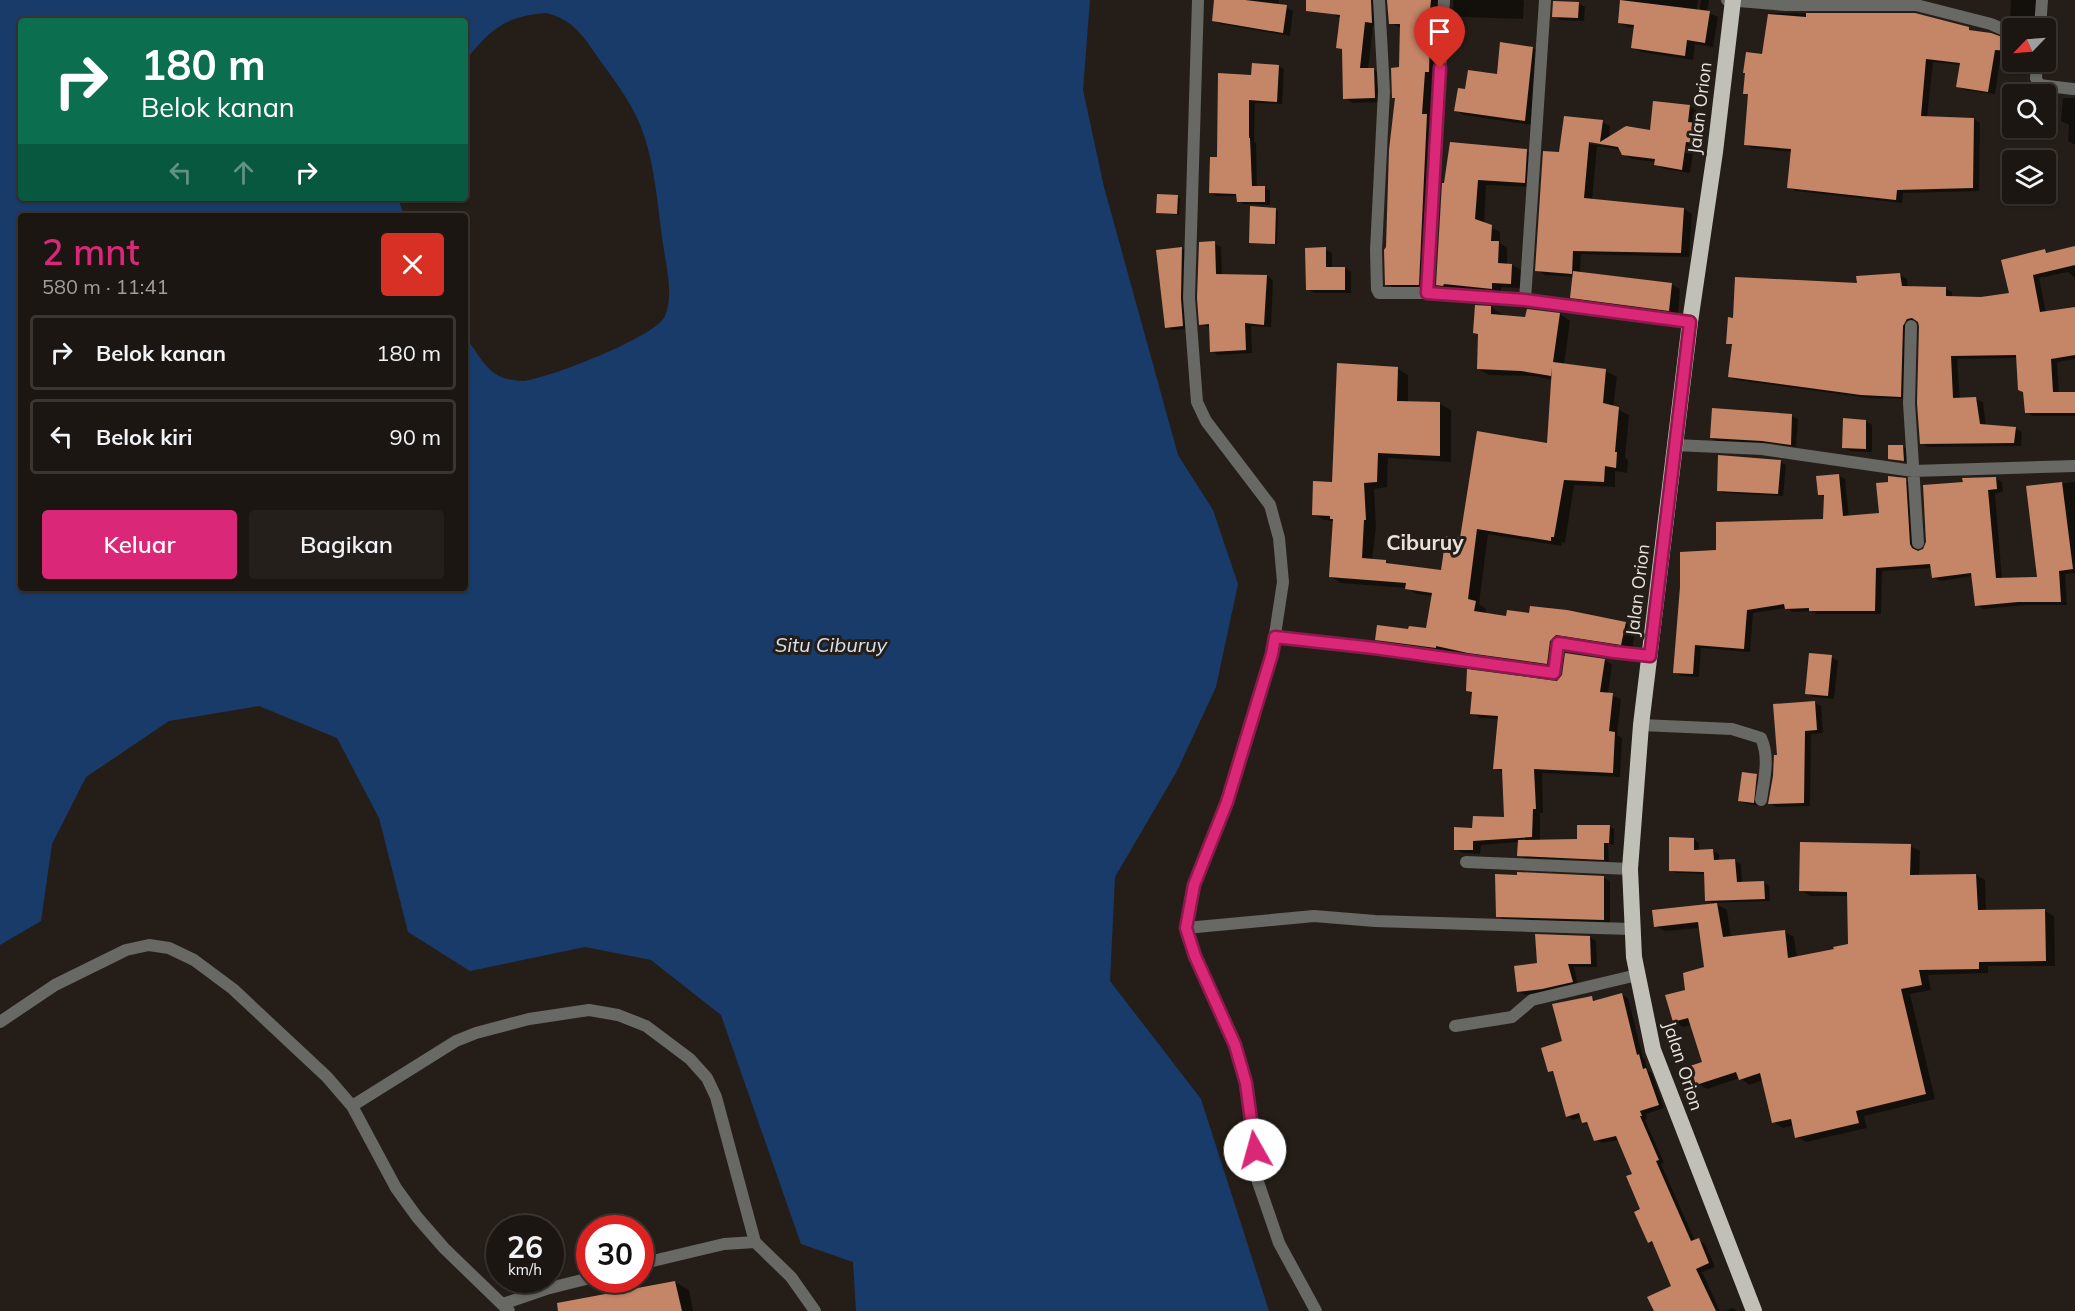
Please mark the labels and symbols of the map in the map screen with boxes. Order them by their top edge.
pin [1414,6,1465,68]
north arrow [2002,18,2056,72]
street label: Jalan Orion [1682,61,1717,155]
district label: Ciburuy [1386,529,1464,555]
street label: Jalan Orion [1620,543,1655,637]
water label: Situ Ciburuy [775,632,889,657]
street label: Jalan Orion [1658,1018,1709,1113]
position arrow [1223,1118,1287,1182]
speed limit sign: 30 [576,1215,654,1293]

